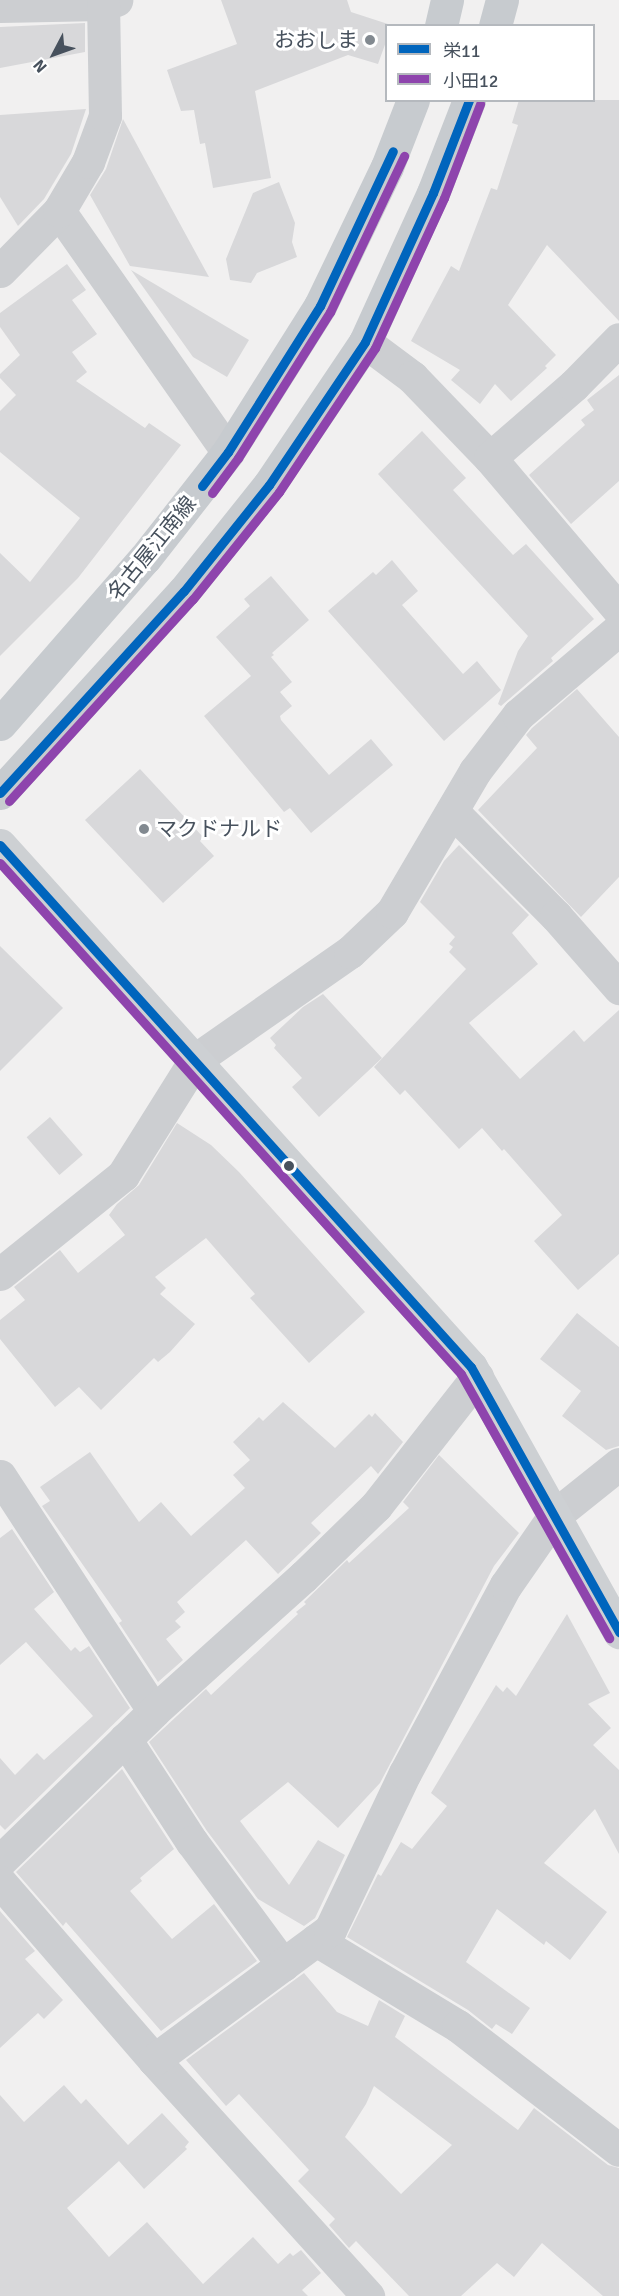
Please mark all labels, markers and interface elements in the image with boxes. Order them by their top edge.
north arrow [24,24,84,84]
legend [385,24,595,102]
place label: おおしま [274,27,358,53]
marker: おおしま [363,33,377,47]
text: 栄11 [443,40,480,62]
text: N [29,55,52,77]
text: 小田12 [443,70,498,92]
street label: 名古屋江南線 [103,491,201,605]
place label: マクドナルド [156,816,282,842]
marker: マクドナルド [137,822,151,836]
unlabelled marker [283,1160,295,1172]

